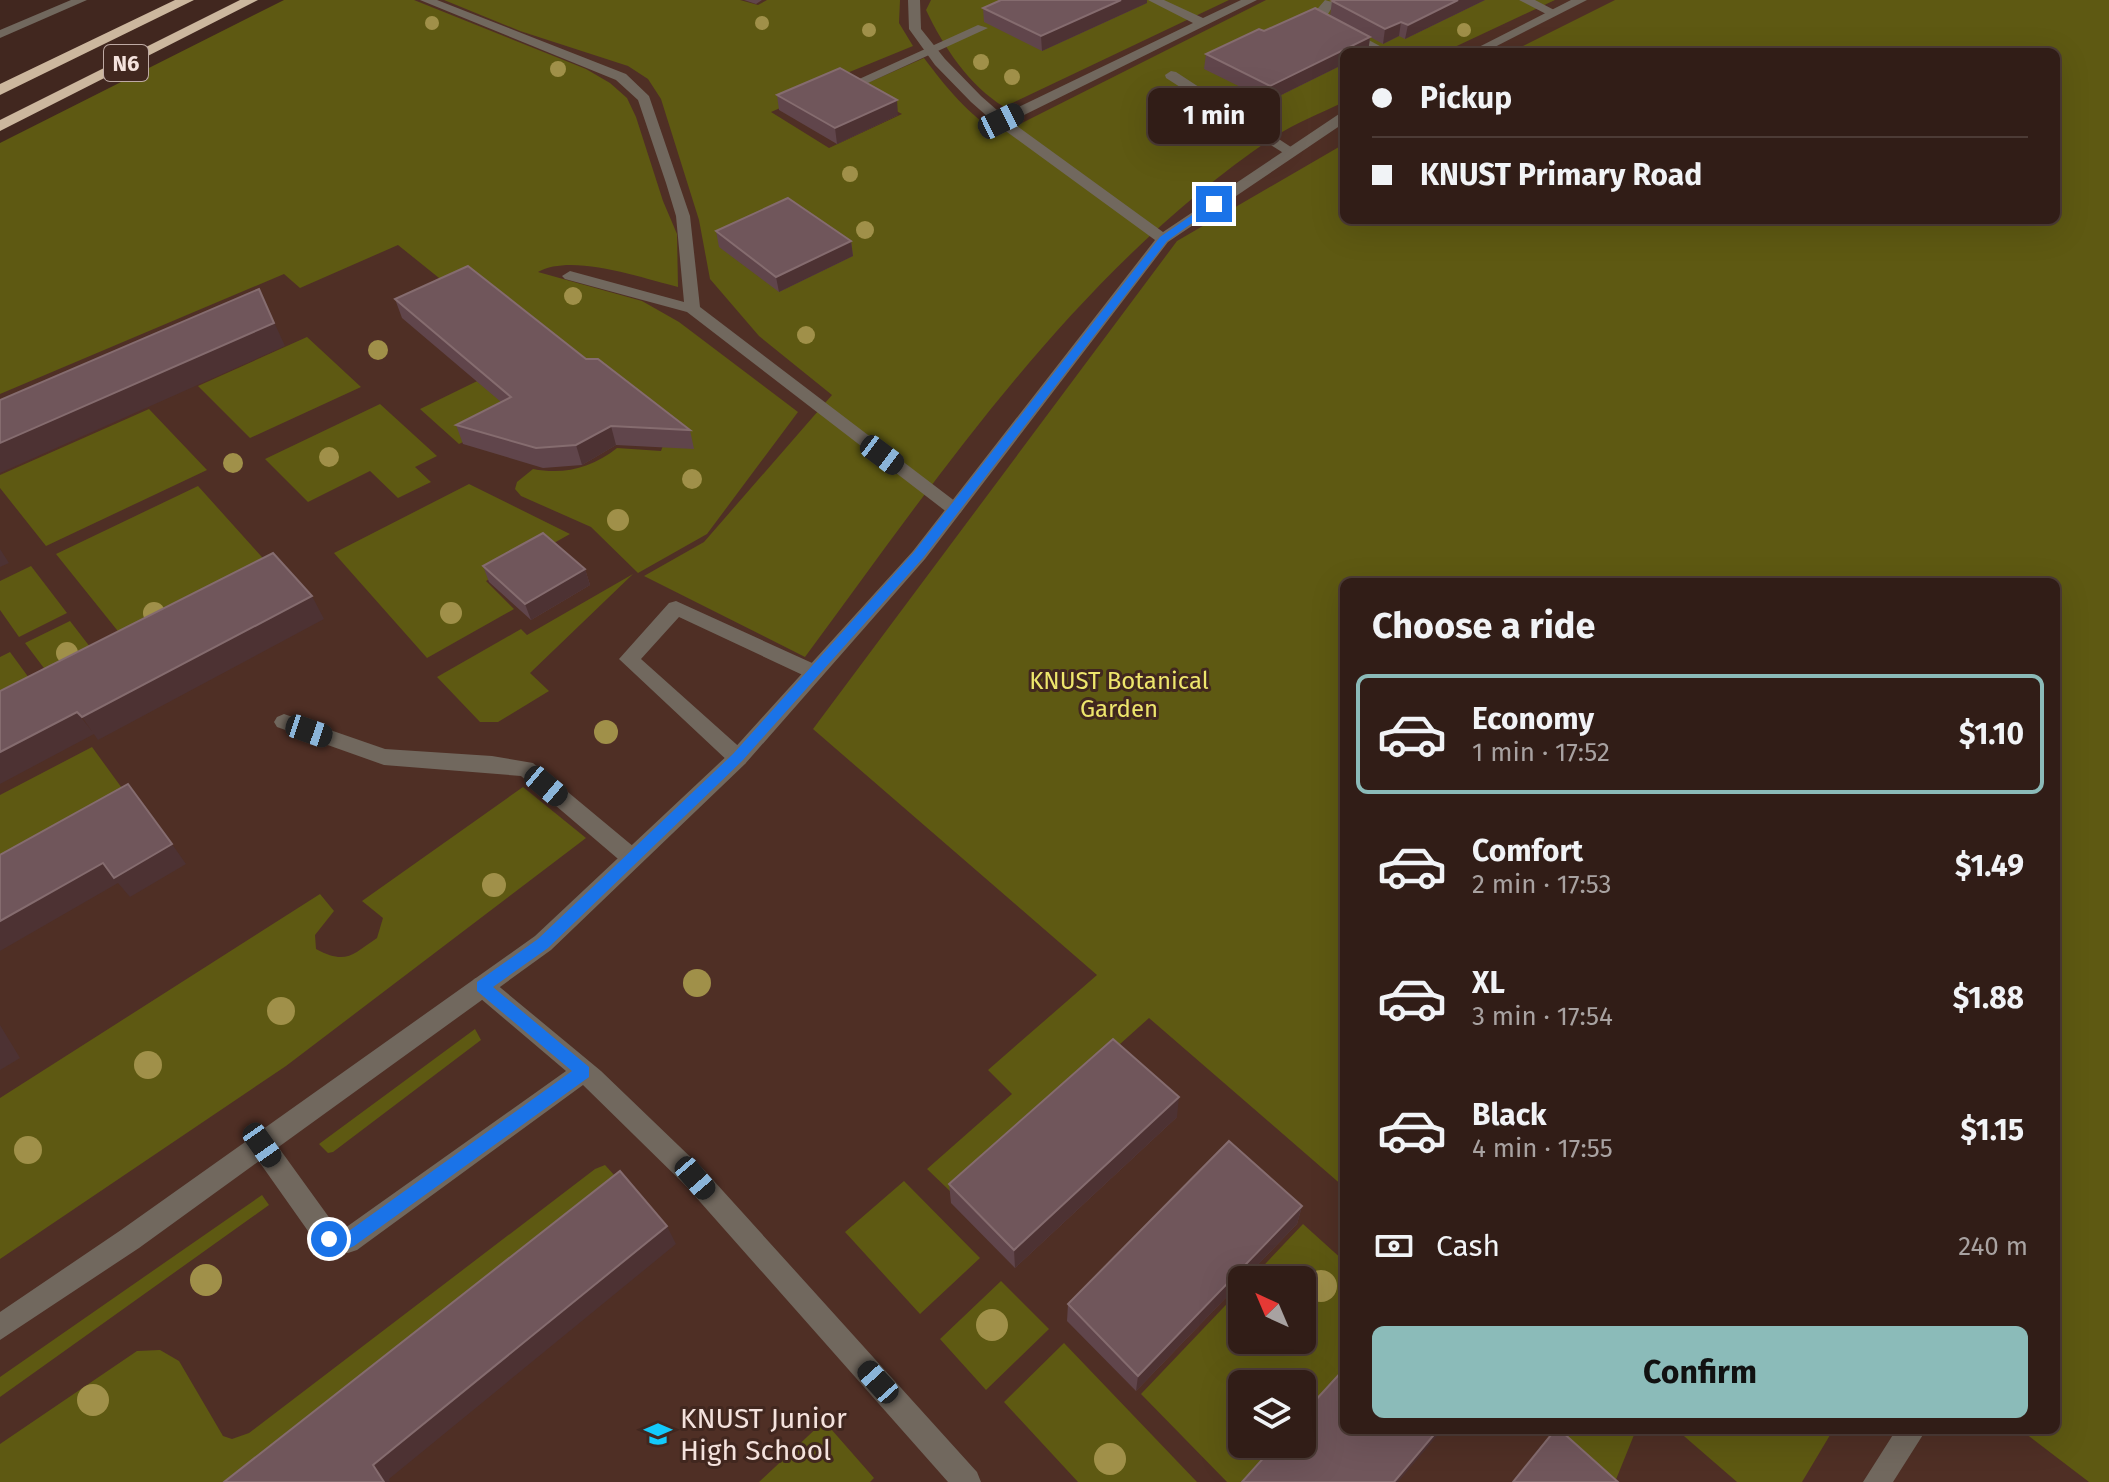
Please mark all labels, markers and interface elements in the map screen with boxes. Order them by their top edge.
road number: N6 [104,45,148,81]
text: Pickup [1420,80,1512,116]
callout: 1 min [1148,88,1280,144]
car [974,100,1028,142]
text: 1 min [1183,100,1245,131]
text: KNUST Primary Road [1420,157,1702,193]
route end [1196,186,1232,222]
car [856,431,908,479]
text: Choose a ride [1372,604,1595,648]
park label: KNUST Botanical Garden [1029,667,1209,723]
icon: car [1376,698,1448,770]
text: Economy [1472,701,1594,737]
car [282,712,336,750]
text: $1.10 [1959,716,2024,752]
text: 1 min · 17:52 [1472,737,1610,768]
car [520,761,572,811]
icon: car [1376,830,1448,902]
text: Comfort [1472,833,1583,869]
text: $1.49 [1955,848,2024,884]
text: 2 min · 17:53 [1472,869,1612,900]
icon: car [1376,962,1448,1034]
text: XL [1472,965,1505,1001]
text: $1.88 [1953,980,2024,1016]
text: 3 min · 17:54 [1472,1001,1613,1032]
icon: car [1376,1094,1448,1166]
text: Black [1472,1097,1547,1133]
text: $1.15 [1960,1112,2024,1148]
car [238,1118,286,1172]
text: 4 min · 17:55 [1472,1133,1613,1164]
car [670,1152,720,1204]
route start [311,1221,347,1257]
icon: cash [1372,1224,1416,1268]
text: Cash [1436,1228,1500,1264]
text: 240 m [1958,1231,2028,1262]
north arrow [1228,1266,1316,1354]
map controls [1228,1266,1316,1458]
button: Confirm [1372,1326,2028,1418]
car [853,1356,903,1408]
button: layers [1228,1370,1316,1458]
place label: KNUST Junior High School [680,1402,847,1467]
school or university icon: KNUST Junior High School [643,1419,673,1449]

